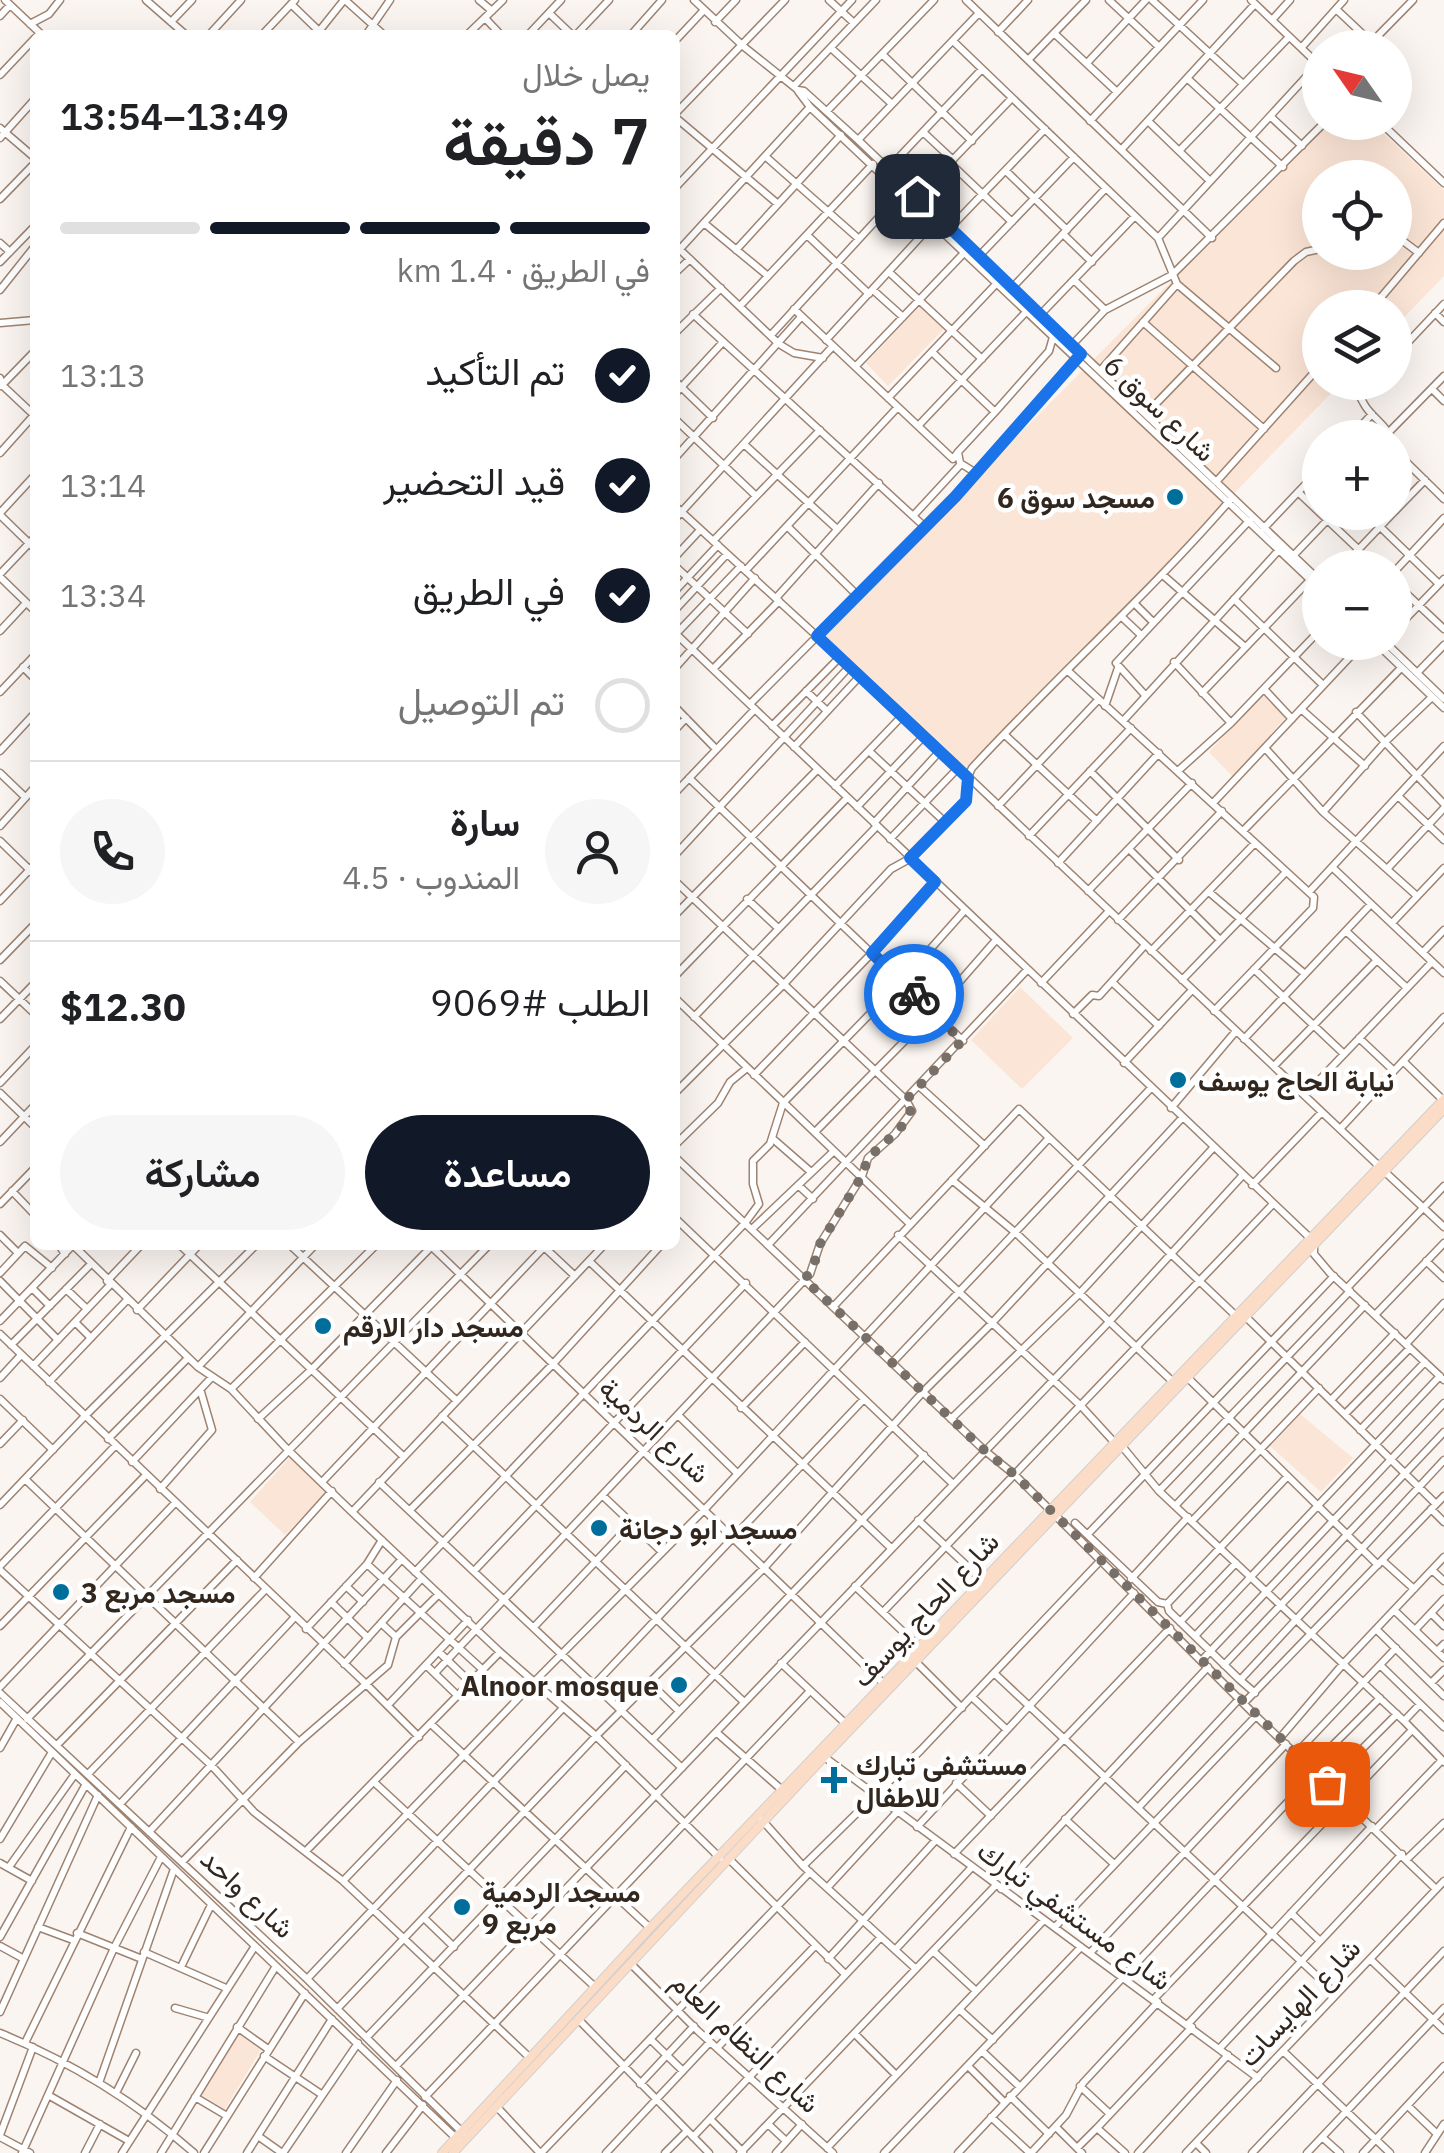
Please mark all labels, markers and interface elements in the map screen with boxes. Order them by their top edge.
north arrow [1302,30,1412,140]
map controls [1302,30,1412,660]
text: يصل خلال [522,53,650,95]
text: 13:49–13:54 [60,91,289,140]
text: 7 دقيقة [443,98,650,183]
pin [875,154,960,239]
button: locate [1302,160,1412,270]
icon: home [890,169,945,224]
text: في الطريق · 1.4 km [397,249,650,291]
button: layers [1302,290,1412,400]
text: تم التأكيد [425,346,565,395]
street label: شارع سوق 6 [1095,347,1224,470]
icon: check [595,348,650,403]
text: 13:13 [60,354,146,396]
button: + [1302,420,1412,530]
text: قيد التحضير [383,456,565,505]
icon: check [595,458,650,513]
text: 13:14 [60,464,146,506]
place label: مسجد سوق 6 [997,479,1155,516]
marker: مسجد سوق 6 [1164,486,1186,508]
button: − [1302,550,1412,660]
text: في الطريق [413,566,565,615]
icon: check [595,568,650,623]
text: 13:34 [60,574,146,616]
text: تم التوصيل [398,676,565,725]
text: سارة [450,797,520,846]
button: phone [60,799,165,904]
button: person [545,799,650,904]
text: المندوب · 4.5 [342,856,520,898]
courier [864,944,964,1044]
icon: bike [887,967,942,1022]
text: الطلب #9069 [430,977,650,1026]
text: $12.30 [60,982,186,1031]
place label: نيابة الحاج يوسف [1198,1062,1394,1100]
marker: نيابة الحاج يوسف [1167,1069,1189,1091]
button: مشاركة [60,1115,345,1230]
button: مساعدة [365,1115,650,1230]
place label: مسجد دار الارقم [343,1308,524,1346]
marker: مسجد دار الارقم [312,1315,334,1337]
street label: شارع الردمية [591,1369,718,1492]
place label: مسجد ابو دجانة [619,1510,798,1547]
marker: مسجد ابو دجانة [588,1517,610,1539]
street label: شارع الحاج يوسف [843,1523,1007,1695]
place label: مسجد مربع 3 [81,1574,235,1613]
marker: مسجد مربع 3 [50,1581,72,1603]
place label: Alnoor mosque [461,1667,659,1704]
marker: Alnoor mosque [668,1674,690,1696]
pin [1285,1742,1370,1827]
place label: مستشفى تبارك للاطفال [856,1746,1027,1815]
icon: bag [1300,1757,1355,1812]
marker: مستشفى تبارك للاطفال [821,1767,847,1793]
street label: شارع مستشفي تبارك [967,1832,1180,2002]
street label: شارع واحد [192,1840,303,1947]
place label: مسجد الردمية مربع 9 [482,1873,641,1944]
marker: مسجد الردمية مربع 9 [451,1896,473,1918]
street label: شارع الهايسات [1230,1930,1369,2075]
street label: شارع النظام العام [663,1963,828,2121]

